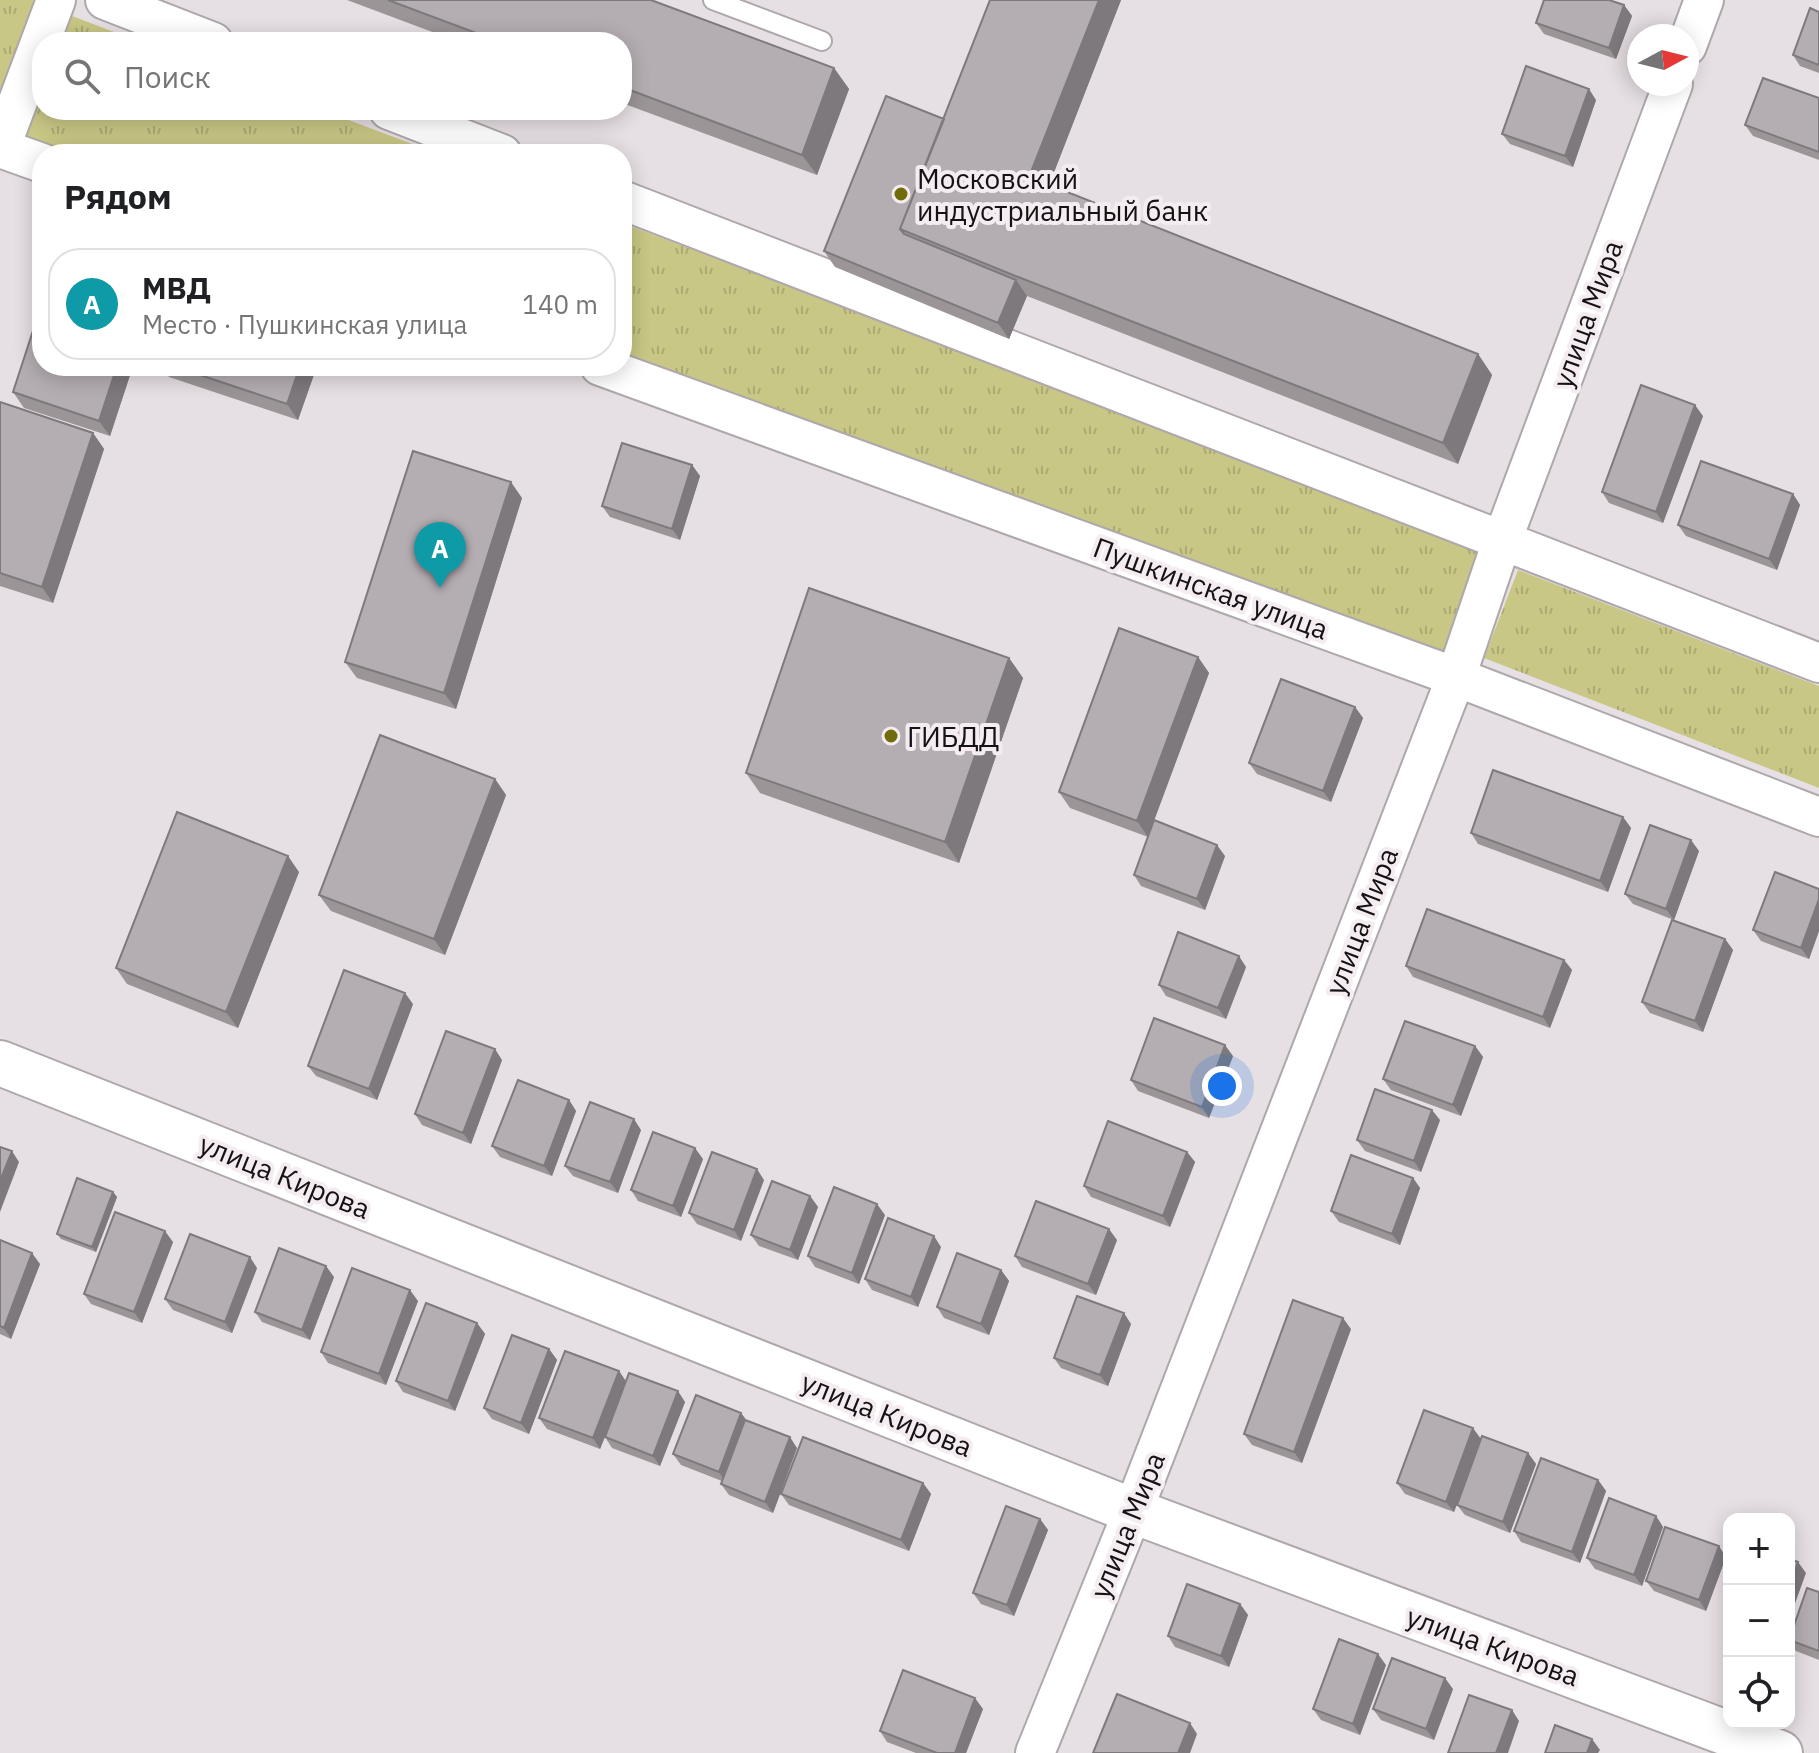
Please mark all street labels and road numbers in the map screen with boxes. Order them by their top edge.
street label: улица Мира [1543,235,1631,393]
street label: Пушкинская улица [1088,528,1334,648]
street label: улица Мира [1316,842,1406,1000]
street label: улица Кирова [194,1125,376,1227]
street label: улица Кирова [796,1363,978,1465]
street label: улица Мира [1081,1446,1173,1604]
street label: улица Кирова [1402,1598,1585,1694]

